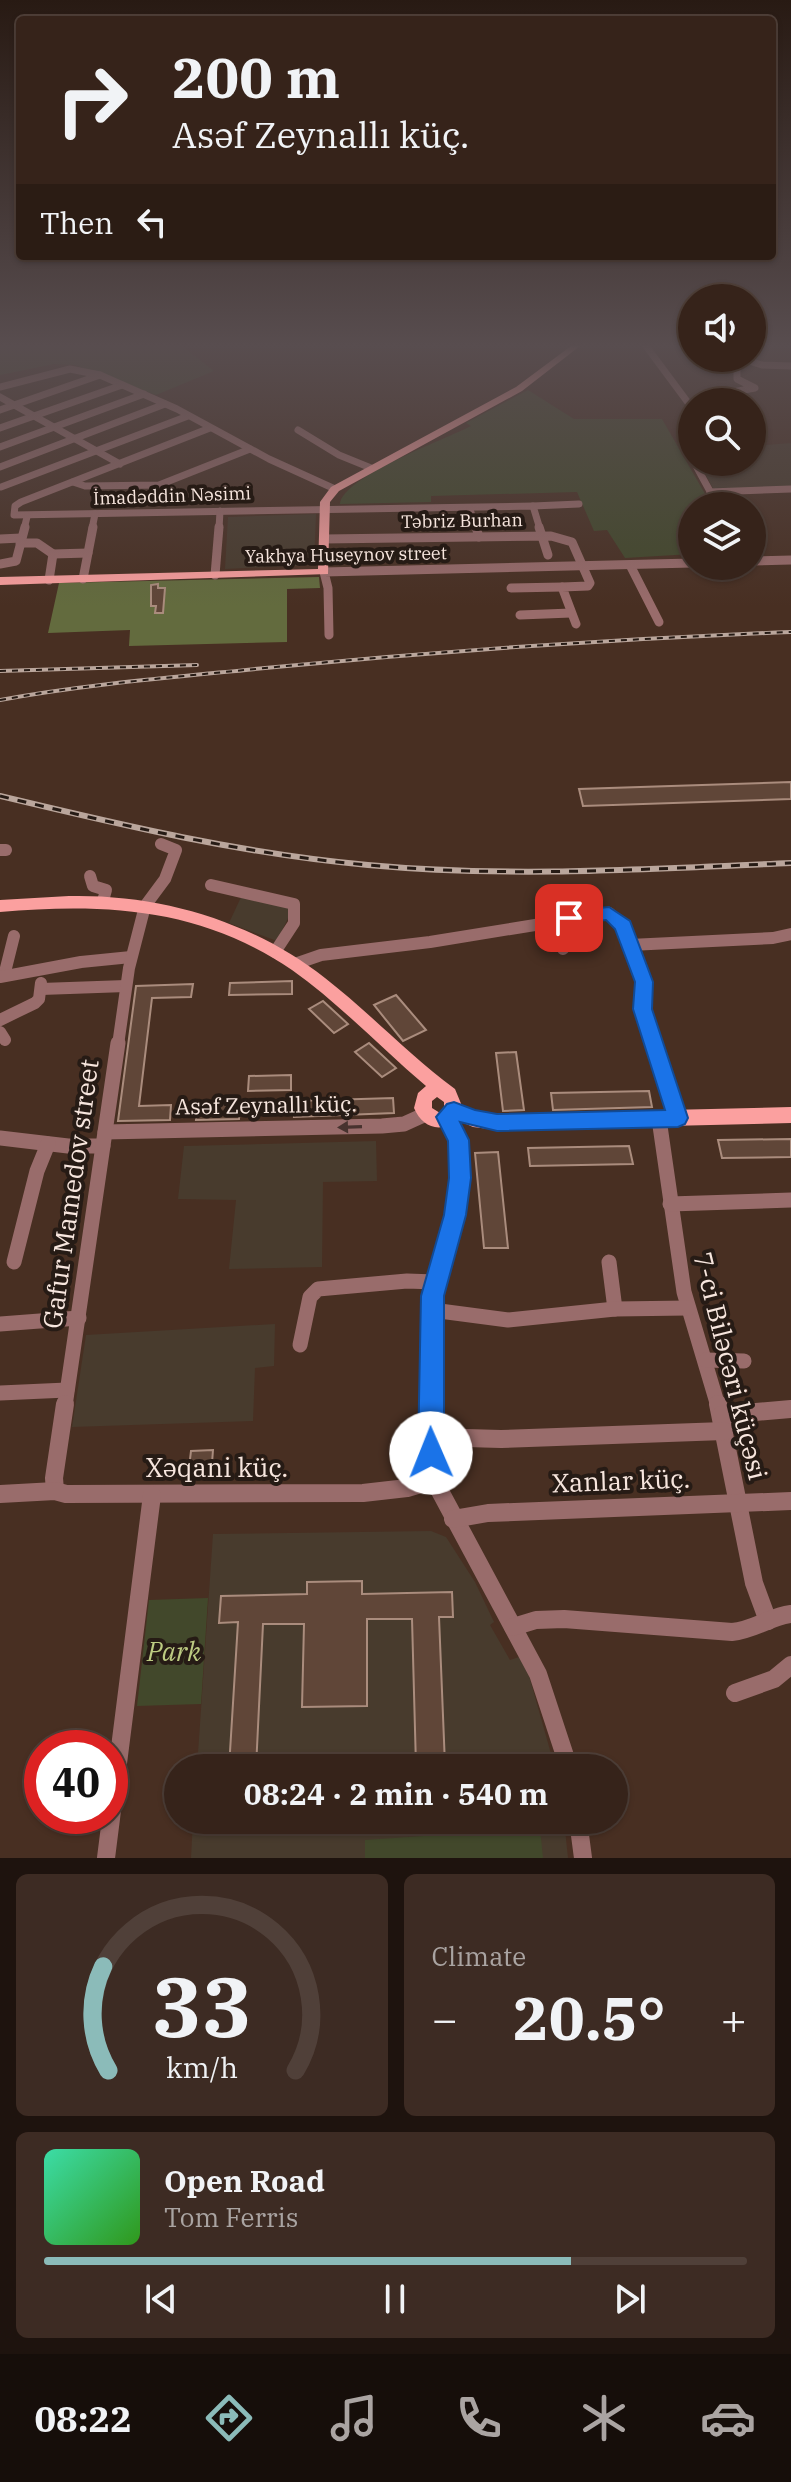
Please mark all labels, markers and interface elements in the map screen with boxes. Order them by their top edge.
text: 200 m [172,41,340,113]
icon: right [40,48,144,152]
text: Asəf Zeynallı küç. [172,111,470,158]
icon: left [130,200,174,244]
text: Then [40,203,114,242]
map controls [678,284,766,580]
button: sound [678,284,766,372]
button: search [678,388,766,476]
street label: İmadəddin Nəsimi [93,481,252,510]
button: layers [678,492,766,580]
street label: Təbriz Burhan [401,508,523,533]
street label: Yakhya Huseynov street [245,541,447,568]
pin [535,884,603,952]
icon: arrive [547,896,591,940]
street label: Gafur Mamedov street [34,1057,106,1331]
street label: Asəf Zeynallı küç. [175,1088,357,1121]
one-way arrow [337,1120,362,1133]
street label: 7-ci Biləcəri küçəsi [686,1248,776,1483]
position arrow [389,1411,473,1495]
street label: Xəqani küç. [146,1450,288,1484]
street label: Xanlar küç. [551,1461,691,1499]
park label: Park [146,1634,201,1668]
speed limit sign: 40 [24,1730,128,1834]
text: 08:24 · 2 min · 540 m [244,1774,548,1813]
text: Climate [432,1939,526,1973]
text: 33 [152,1952,252,2060]
text: 20.5° [513,1978,666,2057]
text: − [432,1990,458,2047]
text: + [721,1990,747,2047]
text: km/h [166,2049,238,2086]
text: Open Road [164,2161,325,2200]
text: Tom Ferris [164,2200,298,2234]
icon: previous [139,2277,183,2321]
icon: pause [373,2277,417,2321]
icon: next [608,2277,652,2321]
icon: directions [201,2390,257,2446]
icon: music [326,2390,382,2446]
icon: phone [451,2390,507,2446]
icon: climate [576,2390,632,2446]
icon: car [700,2390,756,2446]
text: 08:22 [34,2395,132,2442]

